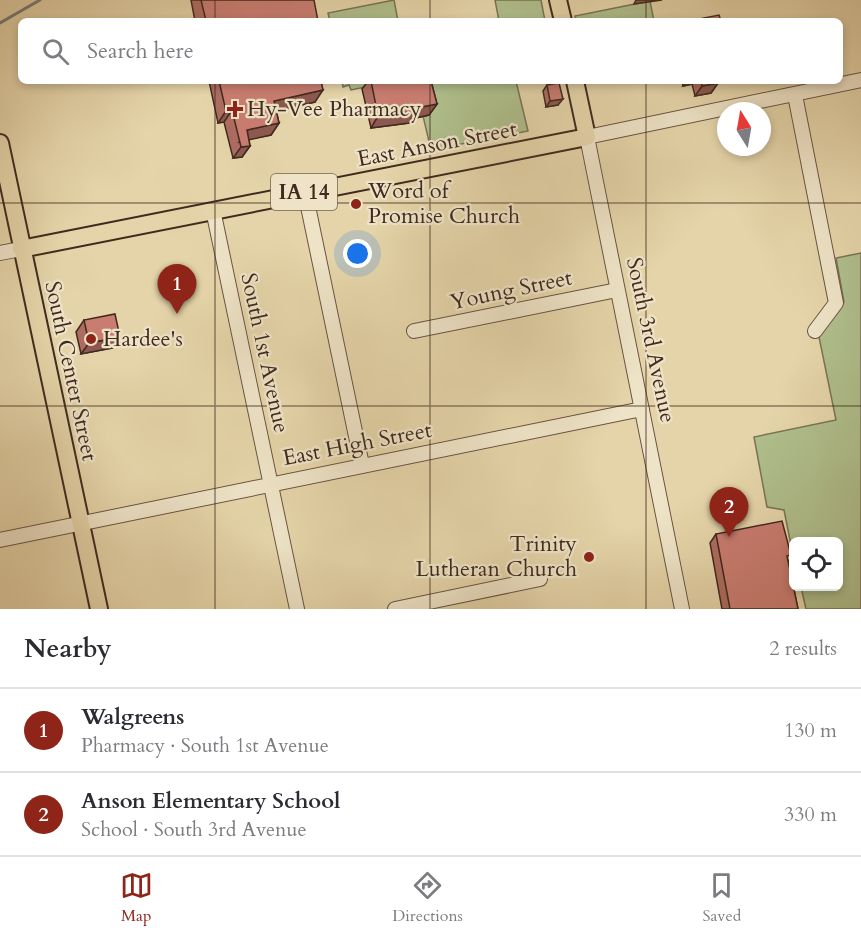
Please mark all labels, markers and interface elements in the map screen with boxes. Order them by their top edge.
search box [18,18,843,84]
icon: search [39,35,72,68]
text: Search here [87,36,194,66]
place label: Hy-Vee Pharmacy [247,94,422,124]
marker: Hy-Vee Pharmacy [228,102,242,116]
north arrow [717,102,771,156]
street label: East Anson Street [355,114,519,174]
road number: IA 14 [271,174,337,210]
place label: Word of Promise Church [367,176,520,231]
marker: Word of Promise Church [349,197,363,211]
your location [343,239,372,268]
street label: South 3rd Avenue [619,255,683,425]
street label: Young Street [447,262,575,318]
pin: 1 [158,264,196,314]
street label: South 1st Avenue [233,270,297,436]
street label: South Center Street [37,278,105,464]
place label: Hardee's [103,324,183,354]
marker: Hardee's [84,332,98,346]
street label: East High Street [280,415,434,473]
pin: 2 [710,488,748,537]
place label: Trinity Lutheran Church [416,529,577,584]
map controls [789,537,843,591]
button: locate [789,537,843,591]
marker: Trinity Lutheran Church [582,550,596,564]
text: Nearby [24,631,112,666]
text: 2 results [769,635,837,662]
text: Walgreens [81,702,184,732]
text: 1 [38,717,49,744]
text: 130 m [784,717,837,744]
text: Pharmacy · South 1st Avenue [81,732,329,759]
text: Anson Elementary School [81,786,341,816]
text: 2 [38,801,49,828]
text: 330 m [784,801,837,828]
text: School · South 3rd Avenue [81,816,307,843]
tab: Map [120,869,153,927]
tab: Directions [392,869,463,927]
tab: Saved [702,869,741,927]

